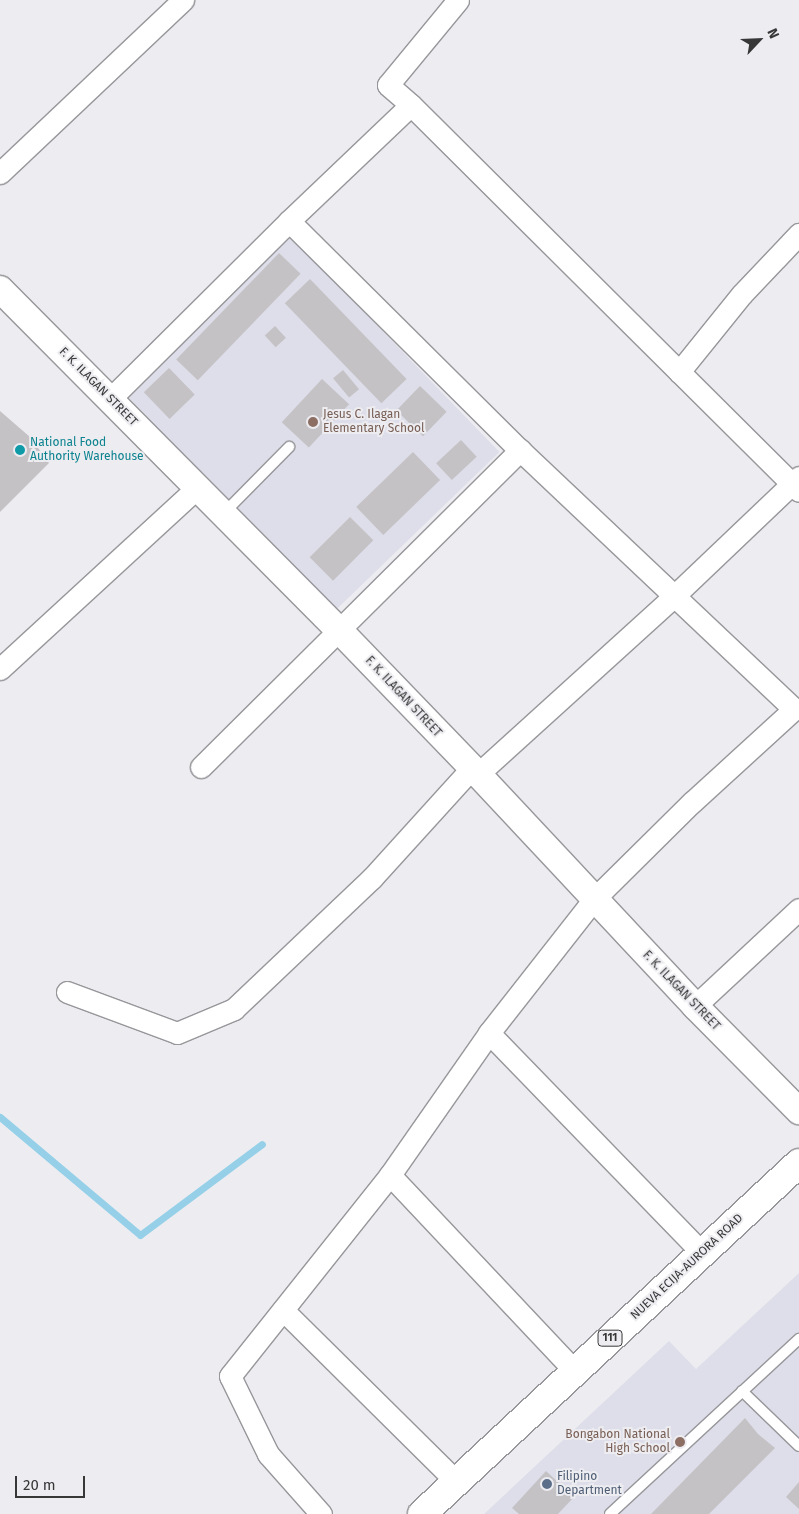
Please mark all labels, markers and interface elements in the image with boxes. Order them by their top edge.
north arrow [734,15,784,65]
text: N [763,26,783,41]
street label: F. K. ILAGAN STREET [56,345,140,429]
place label: Jesus C. Ilagan Elementary School [323,408,425,436]
marker: Jesus C. Ilagan Elementary School [307,416,319,428]
place label: National Food Authority Warehouse [30,436,144,464]
marker: National Food Authority Warehouse [14,444,26,456]
street label: F. K. ILAGAN STREET [362,654,444,740]
street label: F. K. ILAGAN STREET [639,948,723,1034]
street label: NUEVA ECIJA-AURORA ROAD [628,1211,746,1323]
road number: 111 [598,1330,622,1346]
place label: Bongabon National High School [565,1428,670,1456]
marker: Bongabon National High School [674,1436,686,1448]
scale bar [18,1466,88,1498]
place label: Filipino Department [557,1470,622,1498]
text: 20 m [23,1476,56,1494]
marker: Filipino Department [541,1478,553,1490]

